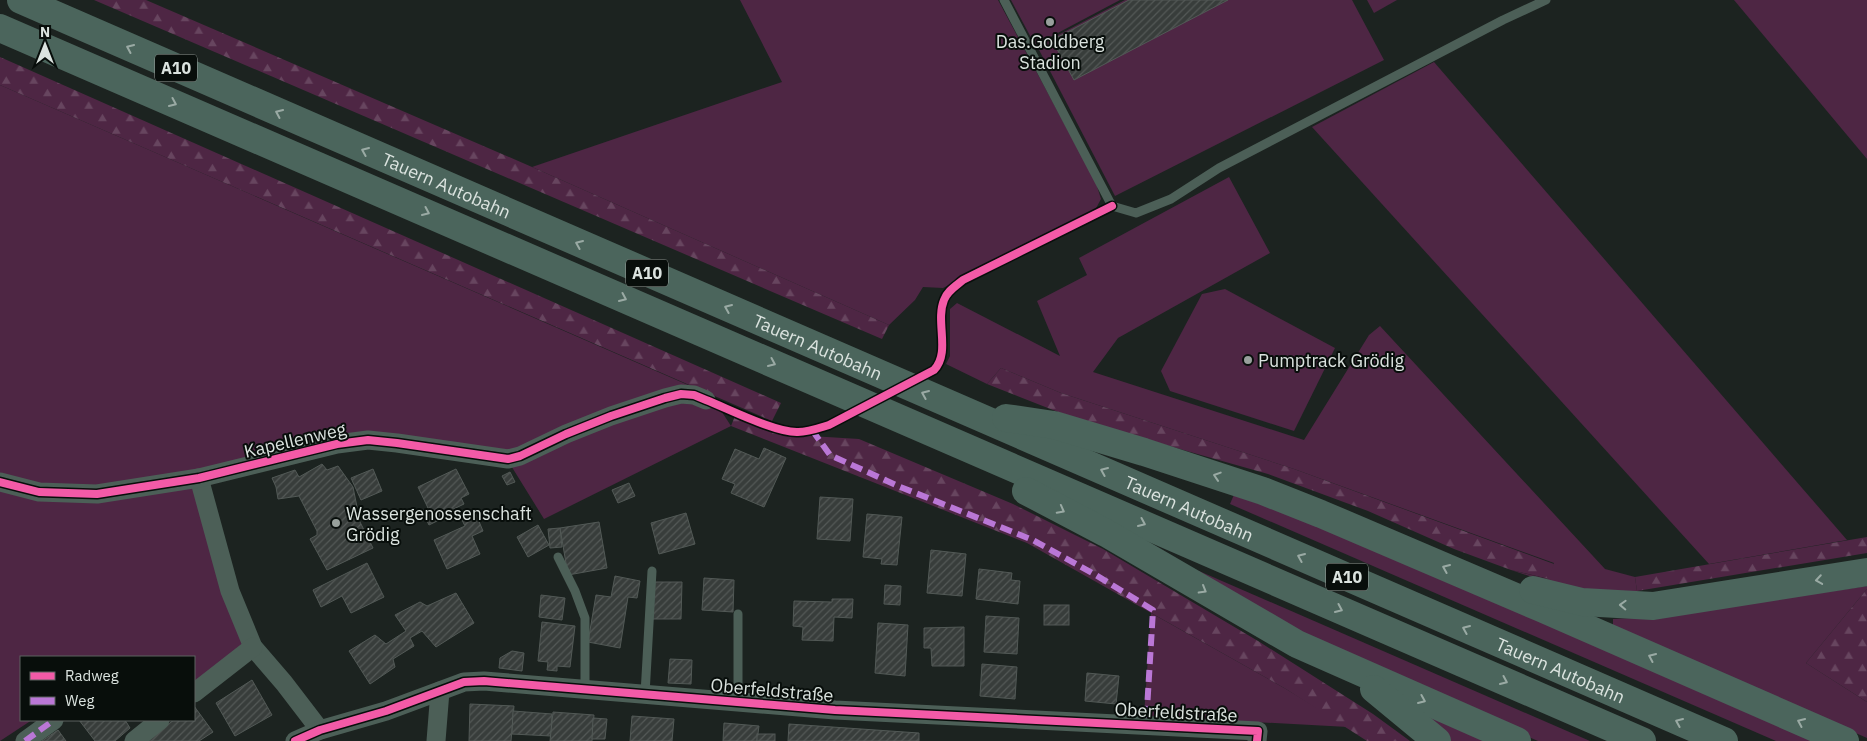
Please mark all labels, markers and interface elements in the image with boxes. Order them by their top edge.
marker: Das.Goldberg Stadion [1044,16,1056,28]
north arrow [20,20,70,70]
text: N [40,23,50,41]
place label: Das.Goldberg Stadion [996,30,1105,74]
one-way arrow [126,43,135,54]
road number: A10 [155,54,197,82]
one-way arrow [168,97,177,108]
one-way arrow [275,109,283,119]
one-way arrow [361,147,370,158]
street label: Tauern Autobahn [378,147,515,223]
one-way arrow [421,205,430,216]
one-way arrow [575,239,584,250]
road number: A10 [626,260,668,286]
one-way arrow [618,291,627,302]
one-way arrow [724,304,733,315]
street label: Tauern Autobahn [750,309,886,385]
place label: Pumptrack Grödig [1258,349,1404,372]
marker: Pumptrack Grödig [1242,354,1254,366]
one-way arrow [767,356,776,367]
one-way arrow [921,389,930,400]
street label: Kapellenweg [242,417,349,463]
one-way arrow [1100,467,1109,478]
street label: Tauern Autobahn [1121,470,1257,546]
one-way arrow [1213,472,1221,482]
place label: Wassergenossenschaft Grödig [346,502,532,546]
one-way arrow [1056,503,1065,513]
marker: Wassergenossenschaft Grödig [330,517,342,529]
one-way arrow [1137,517,1146,528]
one-way arrow [1297,553,1306,564]
road number: A10 [1326,564,1368,590]
one-way arrow [1442,564,1451,575]
one-way arrow [1815,574,1823,585]
one-way arrow [1197,584,1206,594]
one-way arrow [1619,599,1627,610]
one-way arrow [1334,603,1343,614]
one-way arrow [1462,624,1471,635]
street label: Tauern Autobahn [1492,632,1629,708]
one-way arrow [1648,652,1657,663]
legend [20,656,195,721]
text: Radweg [65,666,119,685]
street label: Oberfeldstraße [710,673,834,707]
one-way arrow [1499,675,1508,685]
text: Weg [65,691,94,710]
one-way arrow [1417,693,1426,704]
street label: Oberfeldstraße [1114,697,1238,727]
one-way arrow [1676,717,1684,727]
one-way arrow [1797,717,1806,728]

